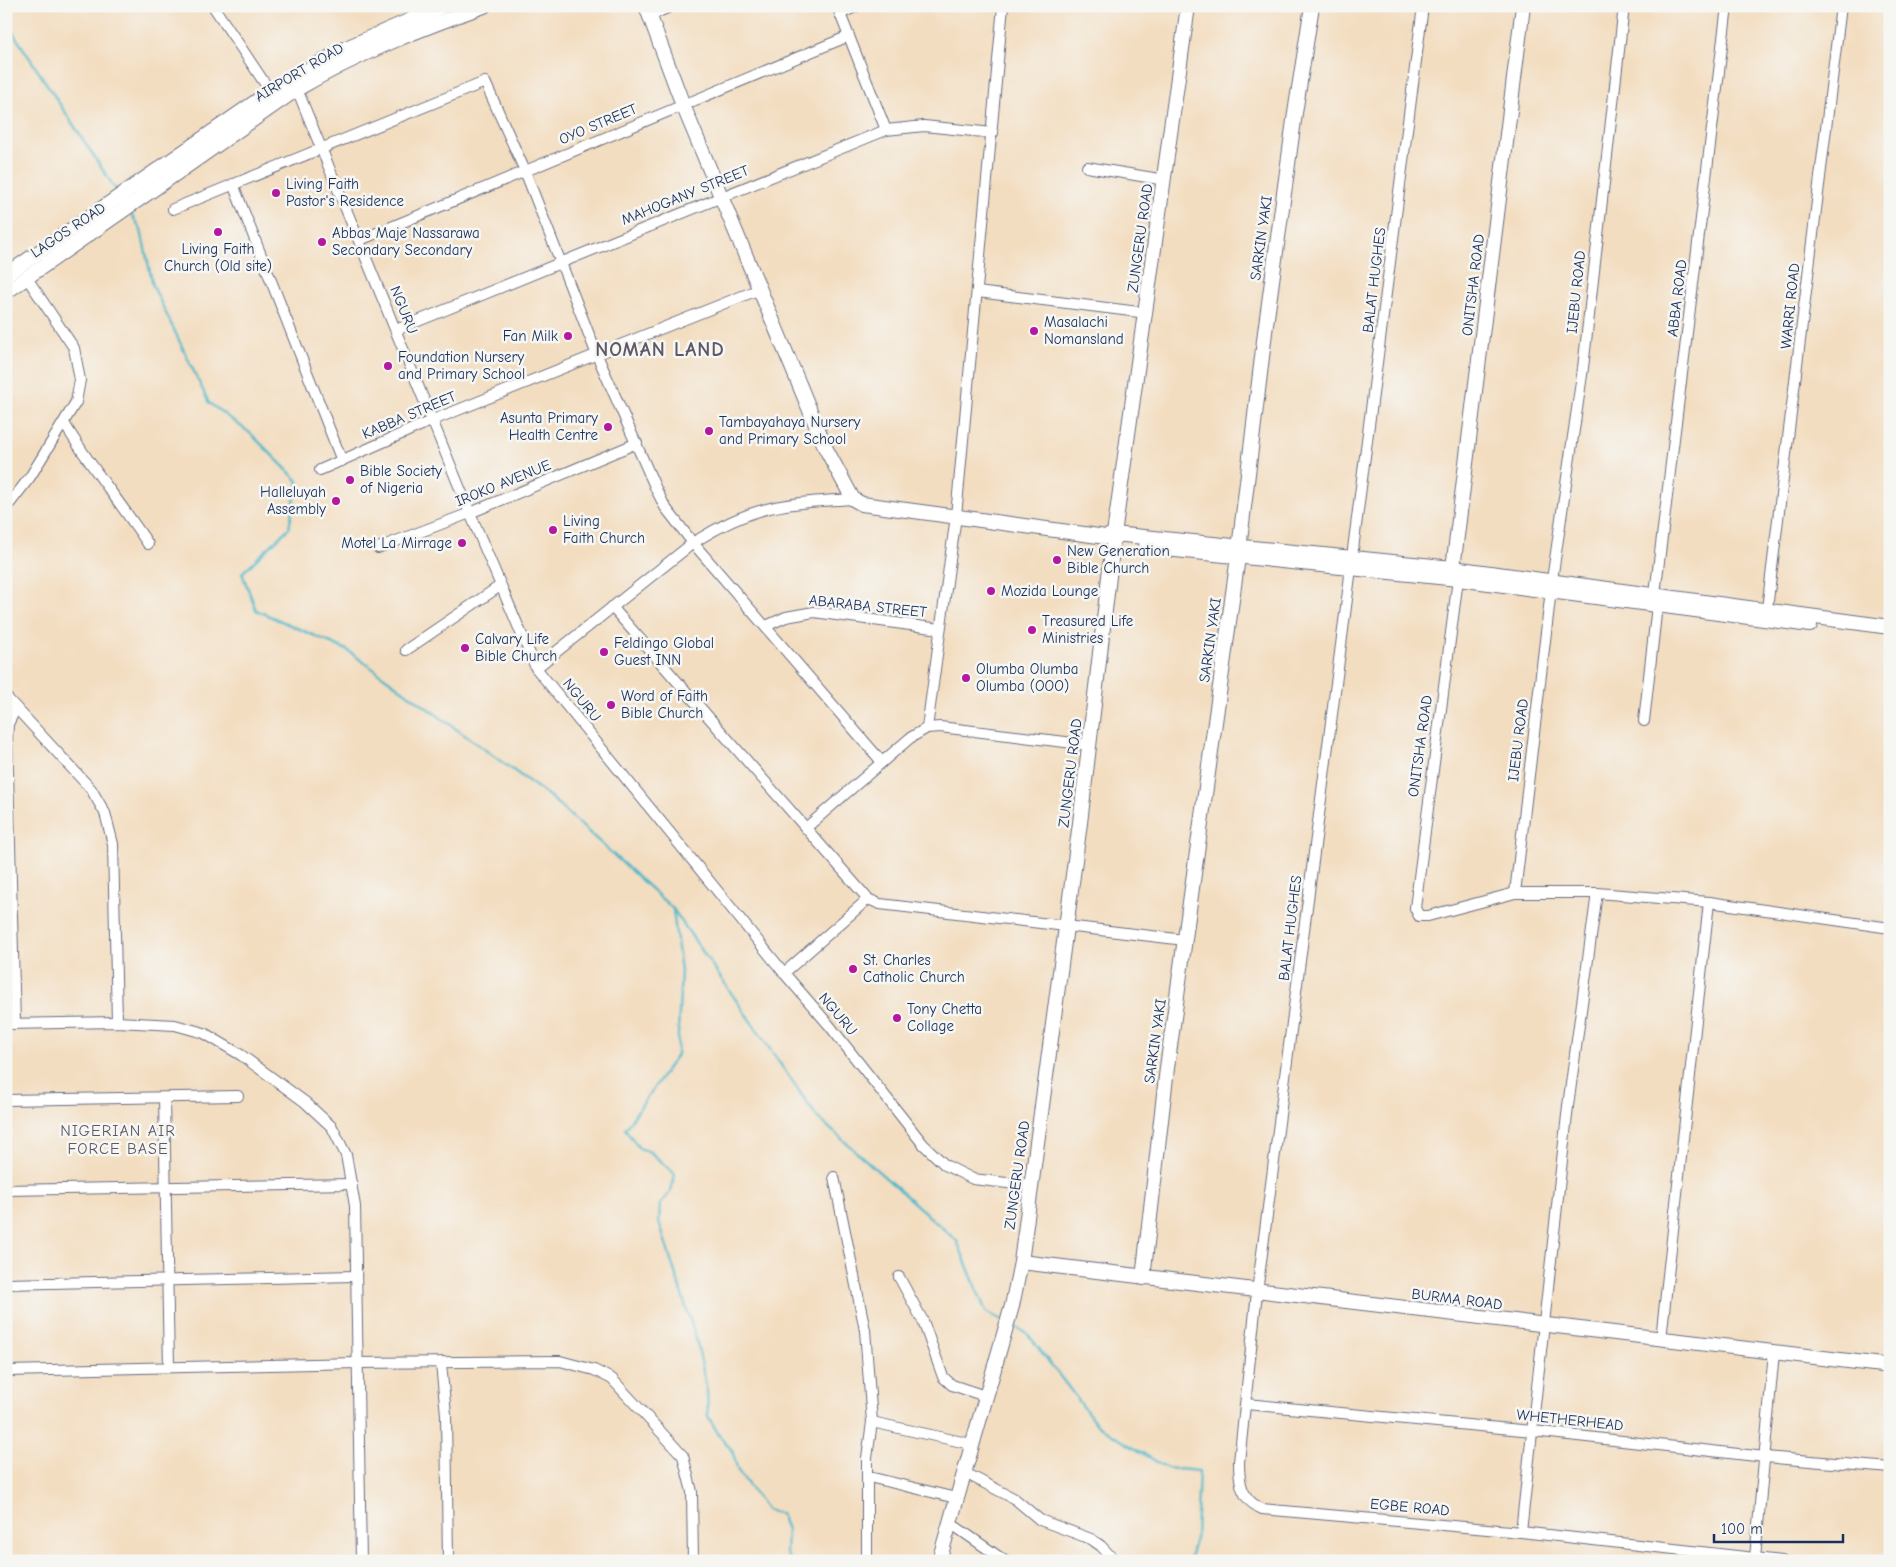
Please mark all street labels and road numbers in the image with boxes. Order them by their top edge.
street label: AIRPORT ROAD [251,39,347,105]
street label: OYO STREET [556,99,640,149]
street label: MAHOGANY STREET [619,161,752,229]
street label: ZUNGERU ROAD [1123,182,1157,294]
street label: SARKIN YAKI [1246,194,1276,282]
street label: LAGOS ROAD [27,198,109,262]
street label: BALAT HUGHES [1359,226,1389,334]
street label: ONITSHA ROAD [1458,233,1488,337]
street label: IJEBU ROAD [1563,250,1589,334]
street label: ABBA ROAD [1663,258,1691,338]
street label: WARRI ROAD [1777,262,1803,350]
street label: NGURU [386,283,422,337]
street label: KABBA STREET [359,387,459,443]
street label: IROKO AVENUE [453,456,553,510]
street label: ABARABA STREET [808,591,928,621]
street label: SARKIN YAKI [1195,596,1225,684]
street label: NGURU [559,675,605,725]
street label: ONITSHA ROAD [1404,694,1436,798]
street label: IJEBU ROAD [1504,698,1532,782]
street label: ZUNGERU ROAD [1054,717,1086,829]
street label: BALAT HUGHES [1275,874,1305,982]
street label: NGURU [815,989,861,1039]
street label: SARKIN YAKI [1140,997,1170,1085]
street label: ZUNGERU ROAD [1000,1119,1034,1231]
street label: BURMA ROAD [1410,1284,1504,1314]
street label: WHETHERHEAD [1516,1405,1624,1435]
street label: EGBE ROAD [1370,1495,1450,1519]

